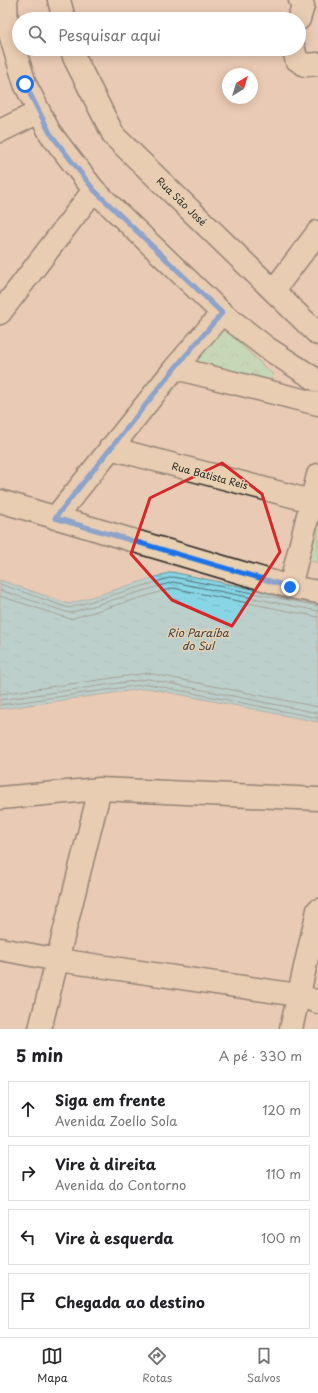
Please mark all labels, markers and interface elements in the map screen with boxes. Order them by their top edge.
search box [12,12,306,56]
icon: search [26,23,48,45]
text: Pesquisar aqui [58,23,161,46]
north arrow [222,68,258,104]
route start [16,75,34,93]
street label: Rua São José [154,173,210,229]
street label: Rua Batista Reis [170,458,250,493]
route end [281,578,299,596]
water label: Rio Paraíba do Sul [167,624,230,654]
text: 5 min [16,1042,63,1068]
text: A pé · 330 m [219,1046,302,1065]
text: Siga em frente [55,1088,165,1111]
icon: ahead [17,1098,39,1120]
text: 120 m [262,1100,301,1119]
text: Avenida Zoello Sola [55,1111,177,1130]
text: Vire à direita [55,1152,156,1175]
icon: right [17,1162,39,1184]
text: 110 m [266,1164,301,1183]
text: Avenida do Contorno [55,1175,186,1194]
icon: left [17,1226,39,1248]
text: Vire à esquerda [55,1226,174,1249]
text: 100 m [261,1228,301,1247]
icon: arrive [17,1290,39,1312]
text: Chegada ao destino [55,1290,205,1313]
tab: Mapa [37,1345,68,1386]
tab: Rotas [142,1345,172,1386]
tab: Salvos [247,1345,281,1386]

